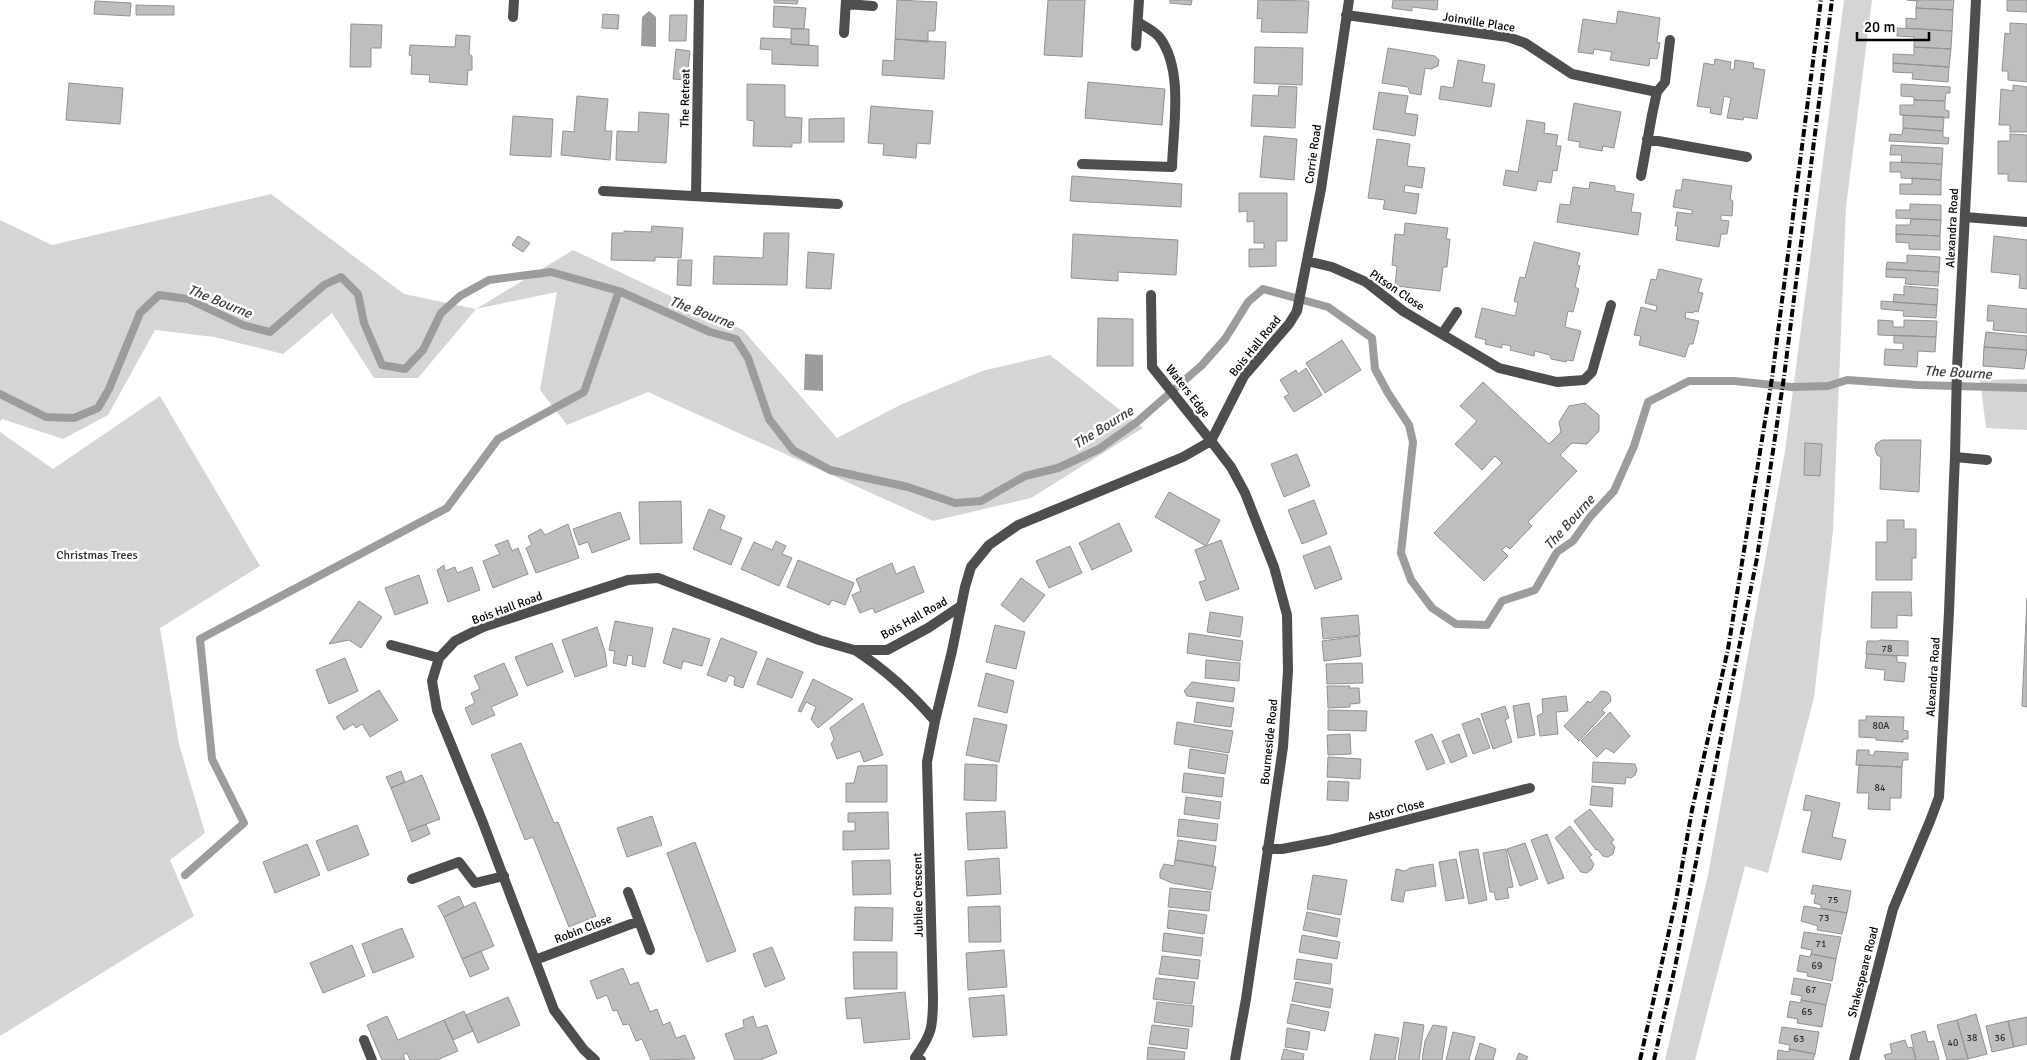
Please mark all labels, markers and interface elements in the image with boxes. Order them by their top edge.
street label: Joinville Place [1442,9,1516,36]
scale bar [1857,10,1930,42]
text: 20 m [1864,18,1895,36]
street label: The Retreat [677,69,694,127]
street label: Corrie Road [1302,123,1325,185]
street label: Alexandra Road [1943,188,1962,268]
street label: Pitson Close [1366,267,1427,314]
water label: The Bourne [185,281,255,322]
water label: The Bourne [667,292,737,333]
street label: Bois Hall Road [1226,313,1285,380]
street label: Waters Edge [1162,362,1213,421]
water label: The Bourne [1924,362,1993,383]
water label: The Bourne [1070,402,1137,453]
water label: The Bourne [1540,491,1599,553]
park label: Christmas Trees [56,548,138,563]
street label: Bois Hall Road [470,589,545,628]
street label: Bois Hall Road [878,594,950,643]
street label: Alexandra Road [1923,637,1944,717]
house number: 78 [1882,643,1892,655]
street label: Bourneside Road [1258,698,1281,786]
house number: 80A [1873,720,1889,732]
house number: 84 [1875,782,1886,794]
street label: Astor Close [1366,796,1426,825]
street label: Jubilee Crescent [910,853,927,937]
house number: 75 [1828,894,1838,906]
street label: Robin Close [552,912,614,947]
house number: 73 [1819,912,1829,924]
street label: Shakespeare Road [1845,925,1882,1019]
house number: 71 [1816,938,1826,950]
house number: 69 [1812,960,1822,972]
house number: 67 [1806,984,1816,996]
house number: 65 [1802,1006,1812,1018]
house number: 38 [1967,1032,1977,1044]
house number: 36 [1995,1032,2005,1044]
house number: 63 [1794,1033,1804,1045]
house number: 40 [1948,1037,1958,1049]

